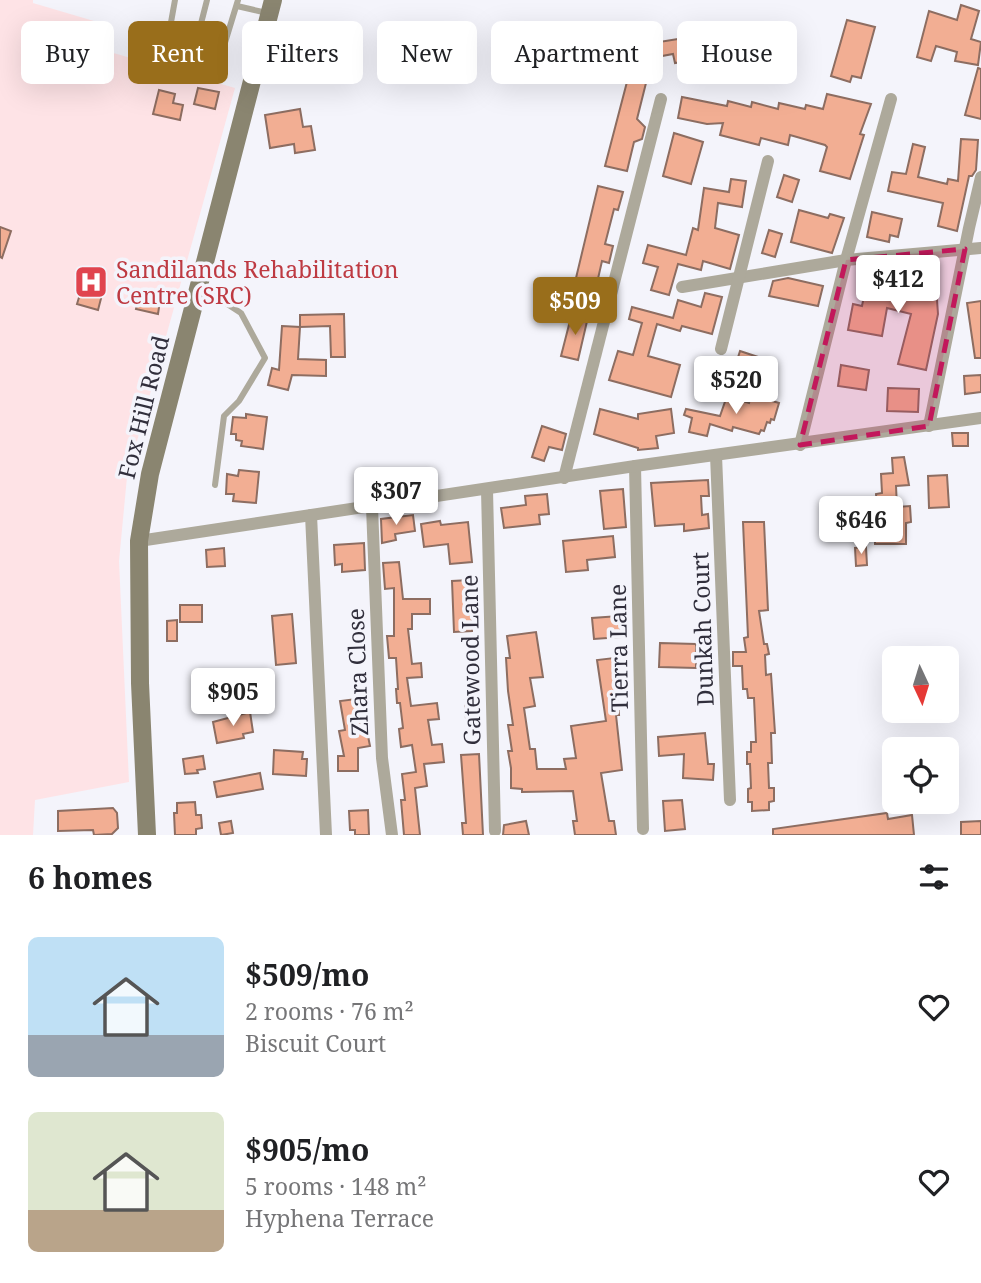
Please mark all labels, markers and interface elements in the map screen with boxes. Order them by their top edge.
chip: Buy [21,21,114,84]
chip: Rent [128,21,228,84]
chip: Filters [242,21,363,84]
chip: New [377,21,477,84]
chip: Apartment [491,21,663,84]
chip: House [677,21,797,84]
place label: Sandilands Rehabilitation Centre (SRC) [116,253,399,311]
pin: $412 [857,256,939,315]
text: $412 [872,262,924,294]
hospital icon: Sandilands Rehabilitation Centre (SRC) [72,263,110,301]
pin: $509 [534,278,616,337]
text: $509 [549,284,601,316]
street label: Fox Hill Road [110,332,176,482]
pin: $520 [695,356,777,416]
text: $520 [710,363,762,395]
pin: $307 [355,468,437,527]
text: $307 [370,474,422,506]
pin: $646 [820,496,902,556]
text: $646 [835,503,887,535]
street label: Dunkah Court [683,551,721,707]
street label: Gatewood Lane [453,574,487,746]
street label: Tierra Lane [601,584,635,712]
street label: Zhara Close [339,608,375,736]
north arrow [882,646,959,723]
map controls [882,646,959,814]
pin: $905 [192,668,274,728]
text: $905 [207,675,259,707]
button: locate [882,737,959,814]
text: 6 homes [28,857,152,898]
icon: filters [915,858,953,896]
text: $509/mo [245,954,369,995]
icon: home [84,965,168,1049]
icon: heart [915,988,953,1026]
text: 2 rooms · 76 m² [245,995,414,1027]
text: Biscuit Court [245,1027,386,1059]
text: $905/mo [245,1129,369,1170]
icon: home [84,1140,168,1224]
icon: heart [915,1163,953,1201]
text: 5 rooms · 148 m² [245,1170,427,1202]
text: Hyphena Terrace [245,1202,434,1234]

